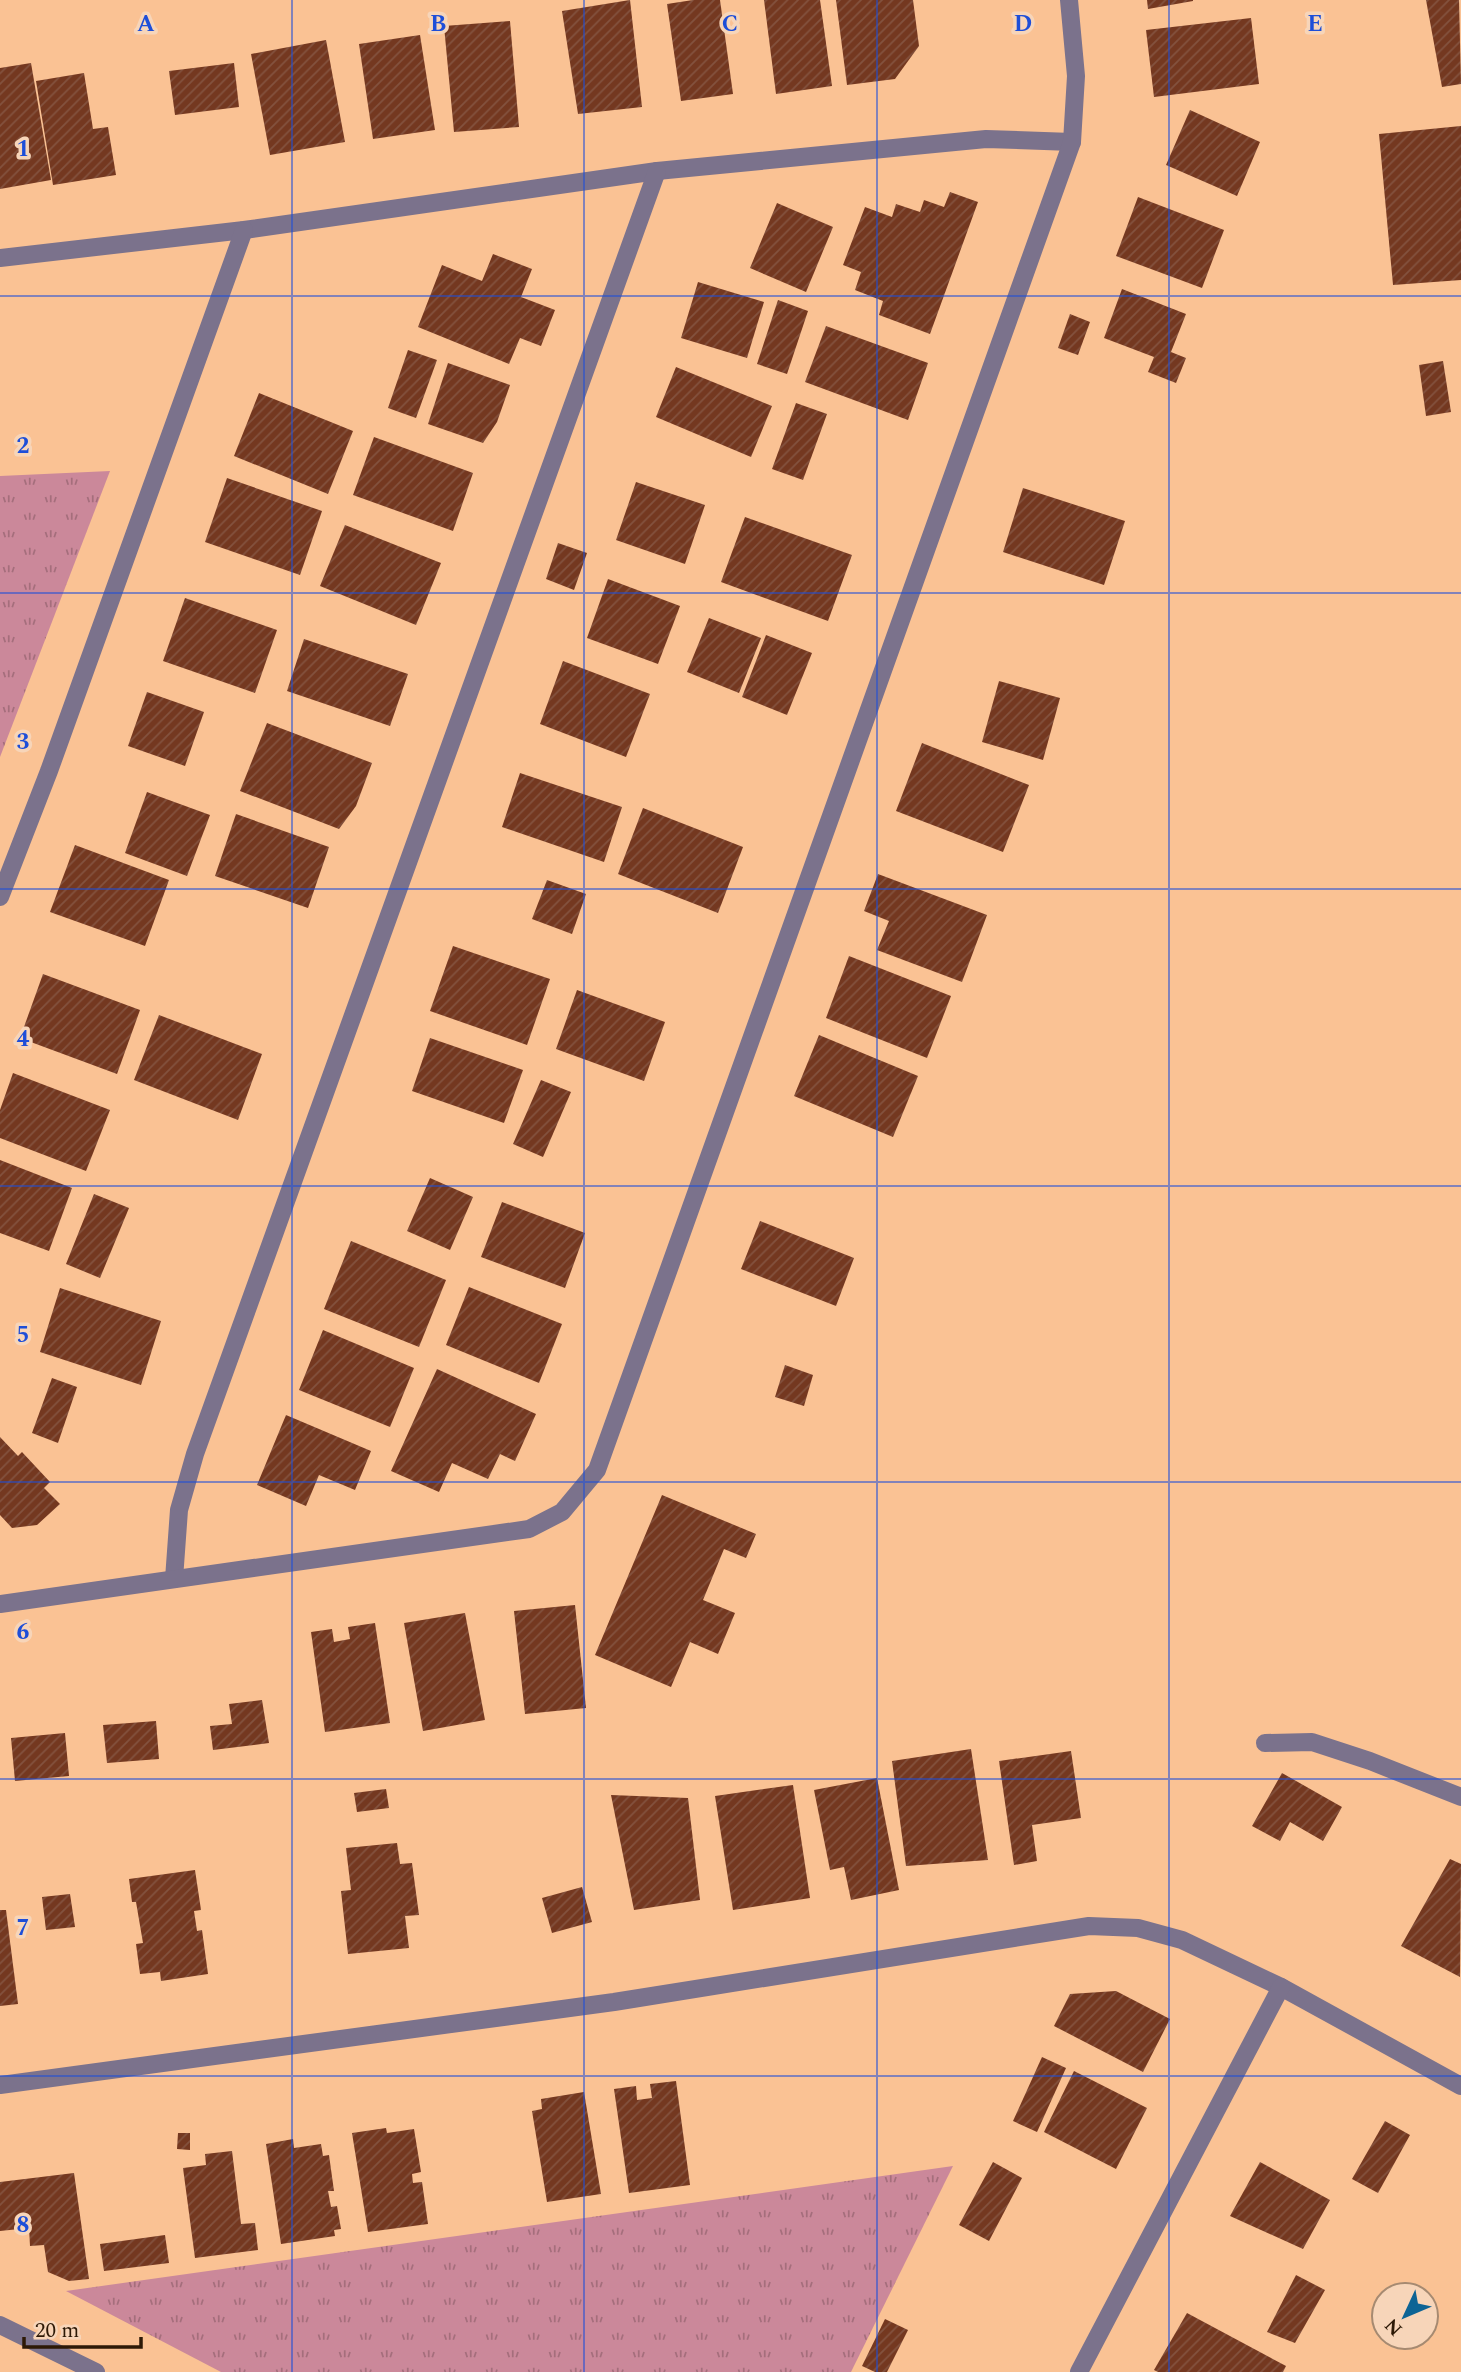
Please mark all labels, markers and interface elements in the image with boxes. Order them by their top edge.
text: A [137,7,155,42]
text: B [430,7,446,42]
text: C [722,7,738,42]
text: D [1014,7,1032,42]
text: E [1307,7,1323,42]
text: 1 [17,132,29,167]
text: 2 [17,429,30,464]
text: 3 [17,725,30,760]
text: 4 [17,1022,30,1057]
text: 5 [17,1318,29,1353]
text: 6 [17,1615,30,1650]
text: 7 [17,1911,29,1946]
text: 8 [17,2208,29,2243]
north arrow [1370,2281,1440,2351]
scale bar [24,2306,142,2350]
text: N [1378,2311,1410,2342]
text: 20 m [35,2315,79,2347]

